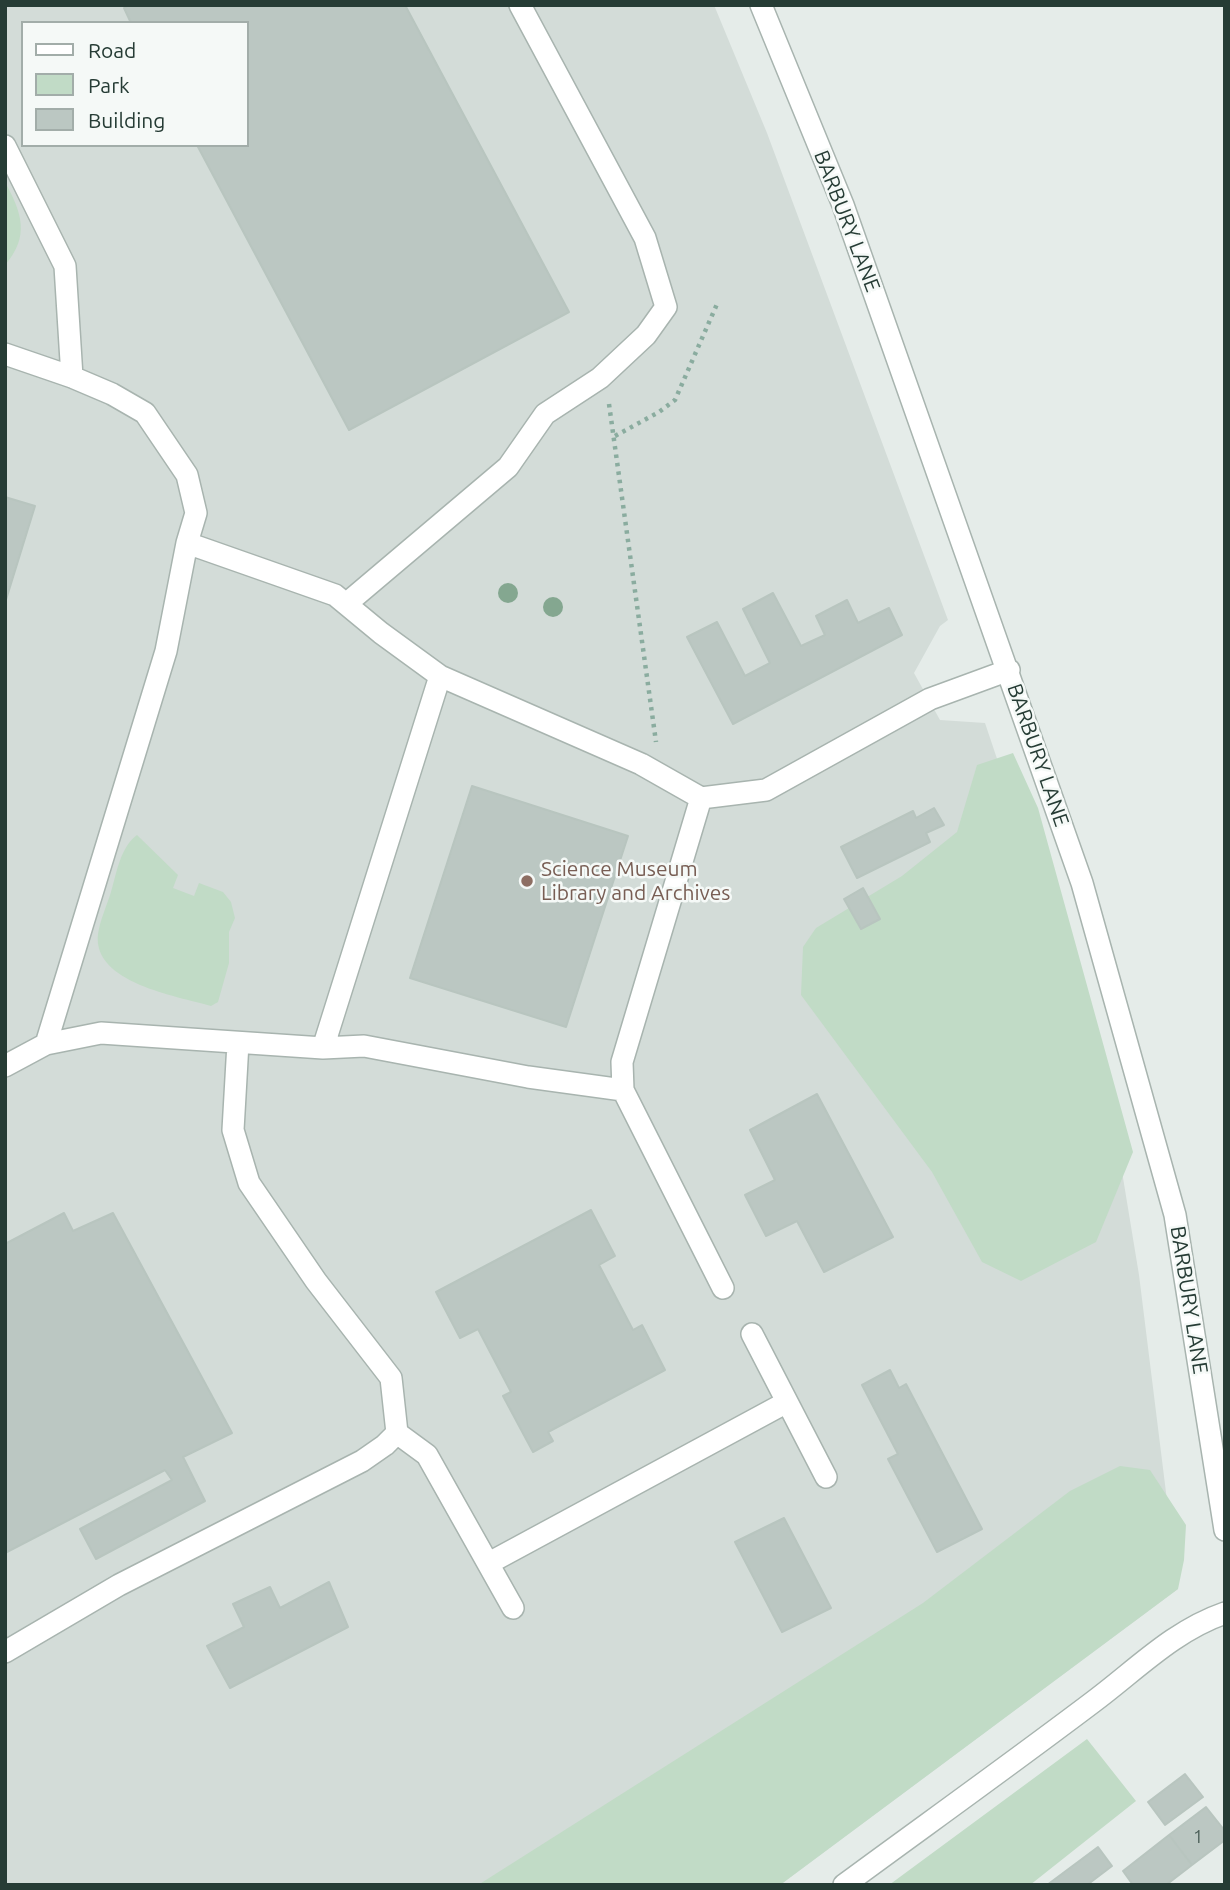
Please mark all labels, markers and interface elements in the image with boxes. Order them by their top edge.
legend [21,21,248,147]
text: Road [88,38,136,62]
text: Park [88,73,130,97]
text: Building [88,108,165,132]
street label: BARBURY LANE [808,147,886,295]
street label: BARBURY LANE [1002,680,1074,830]
place label: Science Museum Library and Archives [541,856,730,906]
marker: Science Museum Library and Archives [519,873,535,889]
street label: BARBURY LANE [1165,1224,1213,1376]
house number: 1 [1193,1826,1203,1848]

